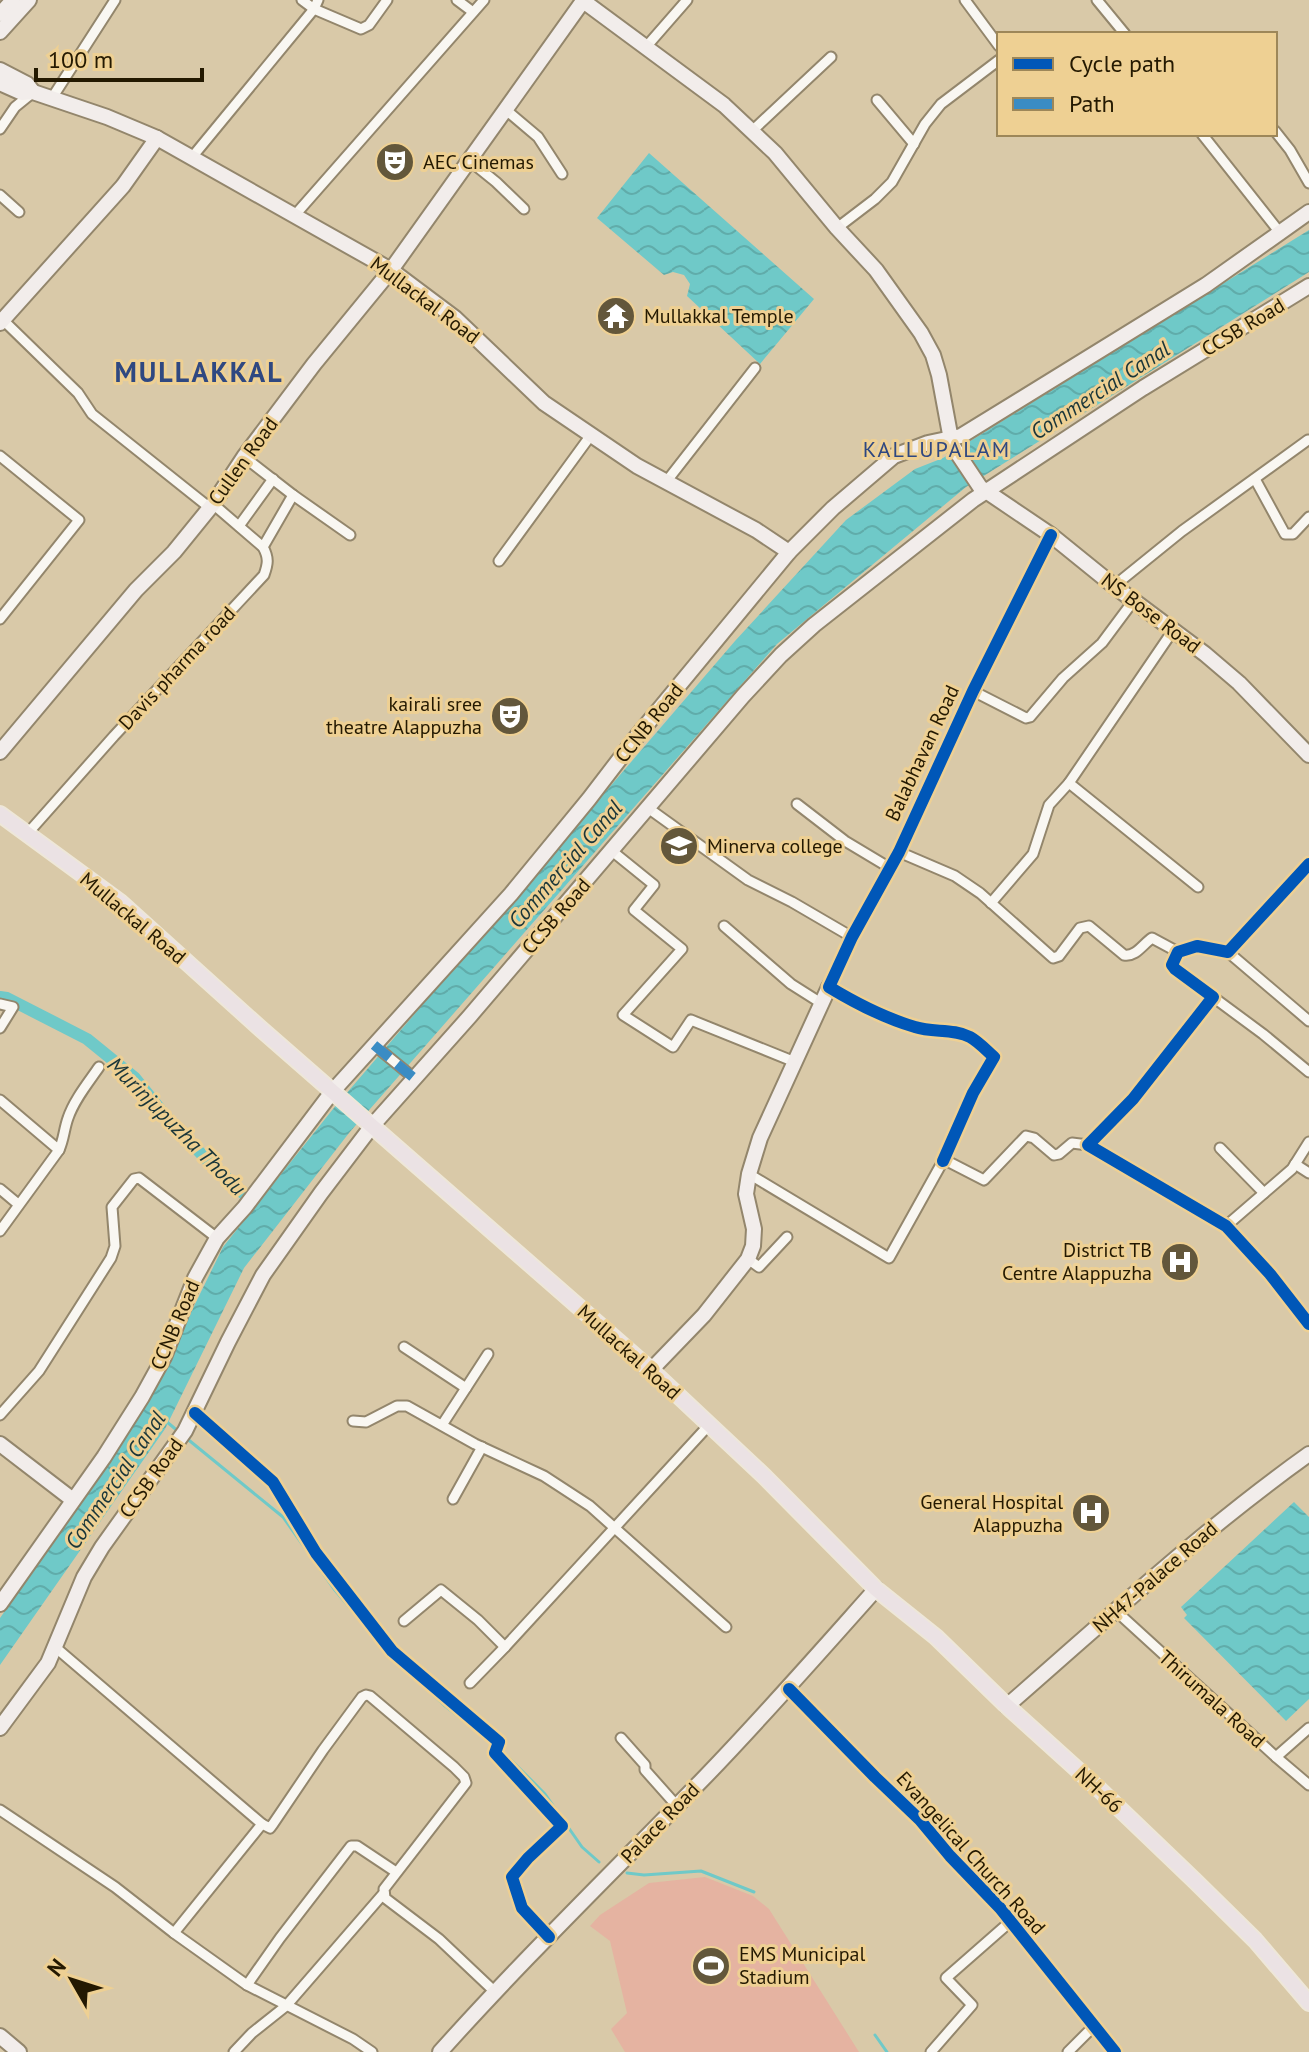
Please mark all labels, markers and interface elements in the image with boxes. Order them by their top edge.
scale bar [36,32,202,82]
legend [997,32,1277,136]
text: 100 m [48,44,113,75]
text: Cycle path [1069,48,1175,79]
text: Path [1069,88,1115,119]
theatre icon: AEC Cinemas [374,141,416,183]
place label: AEC Cinemas [423,149,534,175]
street label: Mullackal Road [365,250,485,350]
street label: CCSB Road [1197,292,1289,362]
temple icon: Mullakkal Temple [595,295,637,337]
place label: Mullakkal Temple [644,303,794,329]
water label: Commercial Canal [1025,335,1175,445]
district label: MULLAKKAL [114,353,284,390]
street label: Cullen Road [202,412,284,510]
district label: KALLUPALAM [863,435,1011,463]
street label: NS Bose Road [1096,567,1206,659]
street label: Davis pharma road [113,601,241,735]
street label: CCNB Road [609,678,689,768]
street label: Balabhavan Road [879,681,965,825]
place label: kairali sree theatre Alappuzha [326,691,482,740]
theatre icon: kairali sree theatre Alappuzha [489,695,531,737]
water label: Commercial Canal [502,794,628,934]
school or university icon: Minerva college [658,825,700,867]
place label: Minerva college [707,833,843,859]
street label: Mullackal Road [75,866,191,970]
street label: CCSB Road [516,873,596,959]
water label: Murinjupuzha Thodu [102,1051,252,1201]
place label: District TB Centre Alappuzha [1002,1237,1152,1286]
hospital icon: District TB Centre Alappuzha [1159,1241,1201,1283]
street label: CCNB Road [144,1276,206,1374]
street label: Mullackal Road [572,1299,686,1405]
water label: Commercial Canal [59,1406,171,1554]
street label: CCSB Road [113,1433,189,1523]
place label: General Hospital Alappuzha [920,1489,1063,1538]
hospital icon: General Hospital Alappuzha [1070,1492,1112,1534]
street label: NH47-Palace Road [1087,1516,1223,1638]
street label: Thirumala Road [1153,1644,1271,1754]
street label: NH-66 [1070,1761,1128,1819]
street label: Evangelical Church Road [891,1766,1051,1940]
street label: Palace Road [615,1777,705,1869]
north arrow [32,1940,112,2020]
place label: EMS Municipal Stadium [739,1941,866,1990]
sports icon: EMS Municipal Stadium [690,1945,732,1987]
text: N [41,1953,72,1982]

